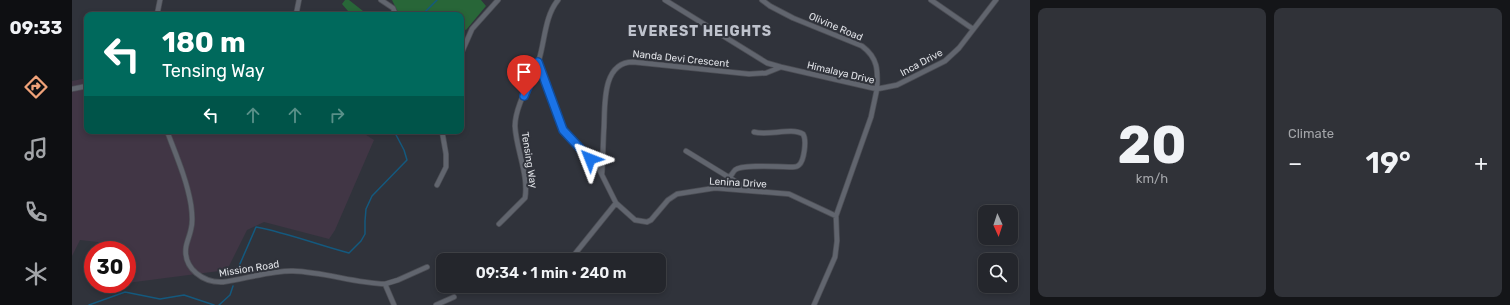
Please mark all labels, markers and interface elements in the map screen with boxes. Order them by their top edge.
street label: Olivine Road [807,10,864,44]
text: 09:33 [10,17,62,39]
district label: EVEREST HEIGHTS [628,23,772,40]
text: 180 m [162,26,246,59]
icon: left [96,28,148,80]
street label: Inca Drive [898,47,945,79]
street label: Nanda Devi Crescent [632,48,730,70]
pin [507,55,541,96]
street label: Himalaya Drive [806,59,876,87]
text: Tensing Way [162,60,265,82]
icon: arrive [513,61,535,83]
icon: directions [22,73,50,101]
icon: left [200,104,222,126]
icon: ahead [242,104,264,126]
icon: ahead [284,104,306,126]
icon: right [326,104,348,126]
text: 20 [1117,114,1187,176]
text: Climate [1288,126,1334,141]
street label: Tensing Way [519,131,539,190]
icon: music [22,135,50,163]
position arrow [569,138,611,180]
text: 19° [1366,145,1411,181]
text: − [1288,150,1302,177]
text: + [1474,150,1488,177]
text: km/h [1136,171,1168,186]
street label: Lenina Drive [709,175,767,191]
icon: phone [22,198,50,226]
north arrow [978,205,1018,245]
map controls [978,205,1018,293]
speed limit sign: 30 [84,241,136,293]
button: search [978,253,1018,293]
street label: Mission Road [218,258,280,280]
icon: climate [22,260,50,288]
text: 09:34 · 1 min · 240 m [476,264,626,282]

